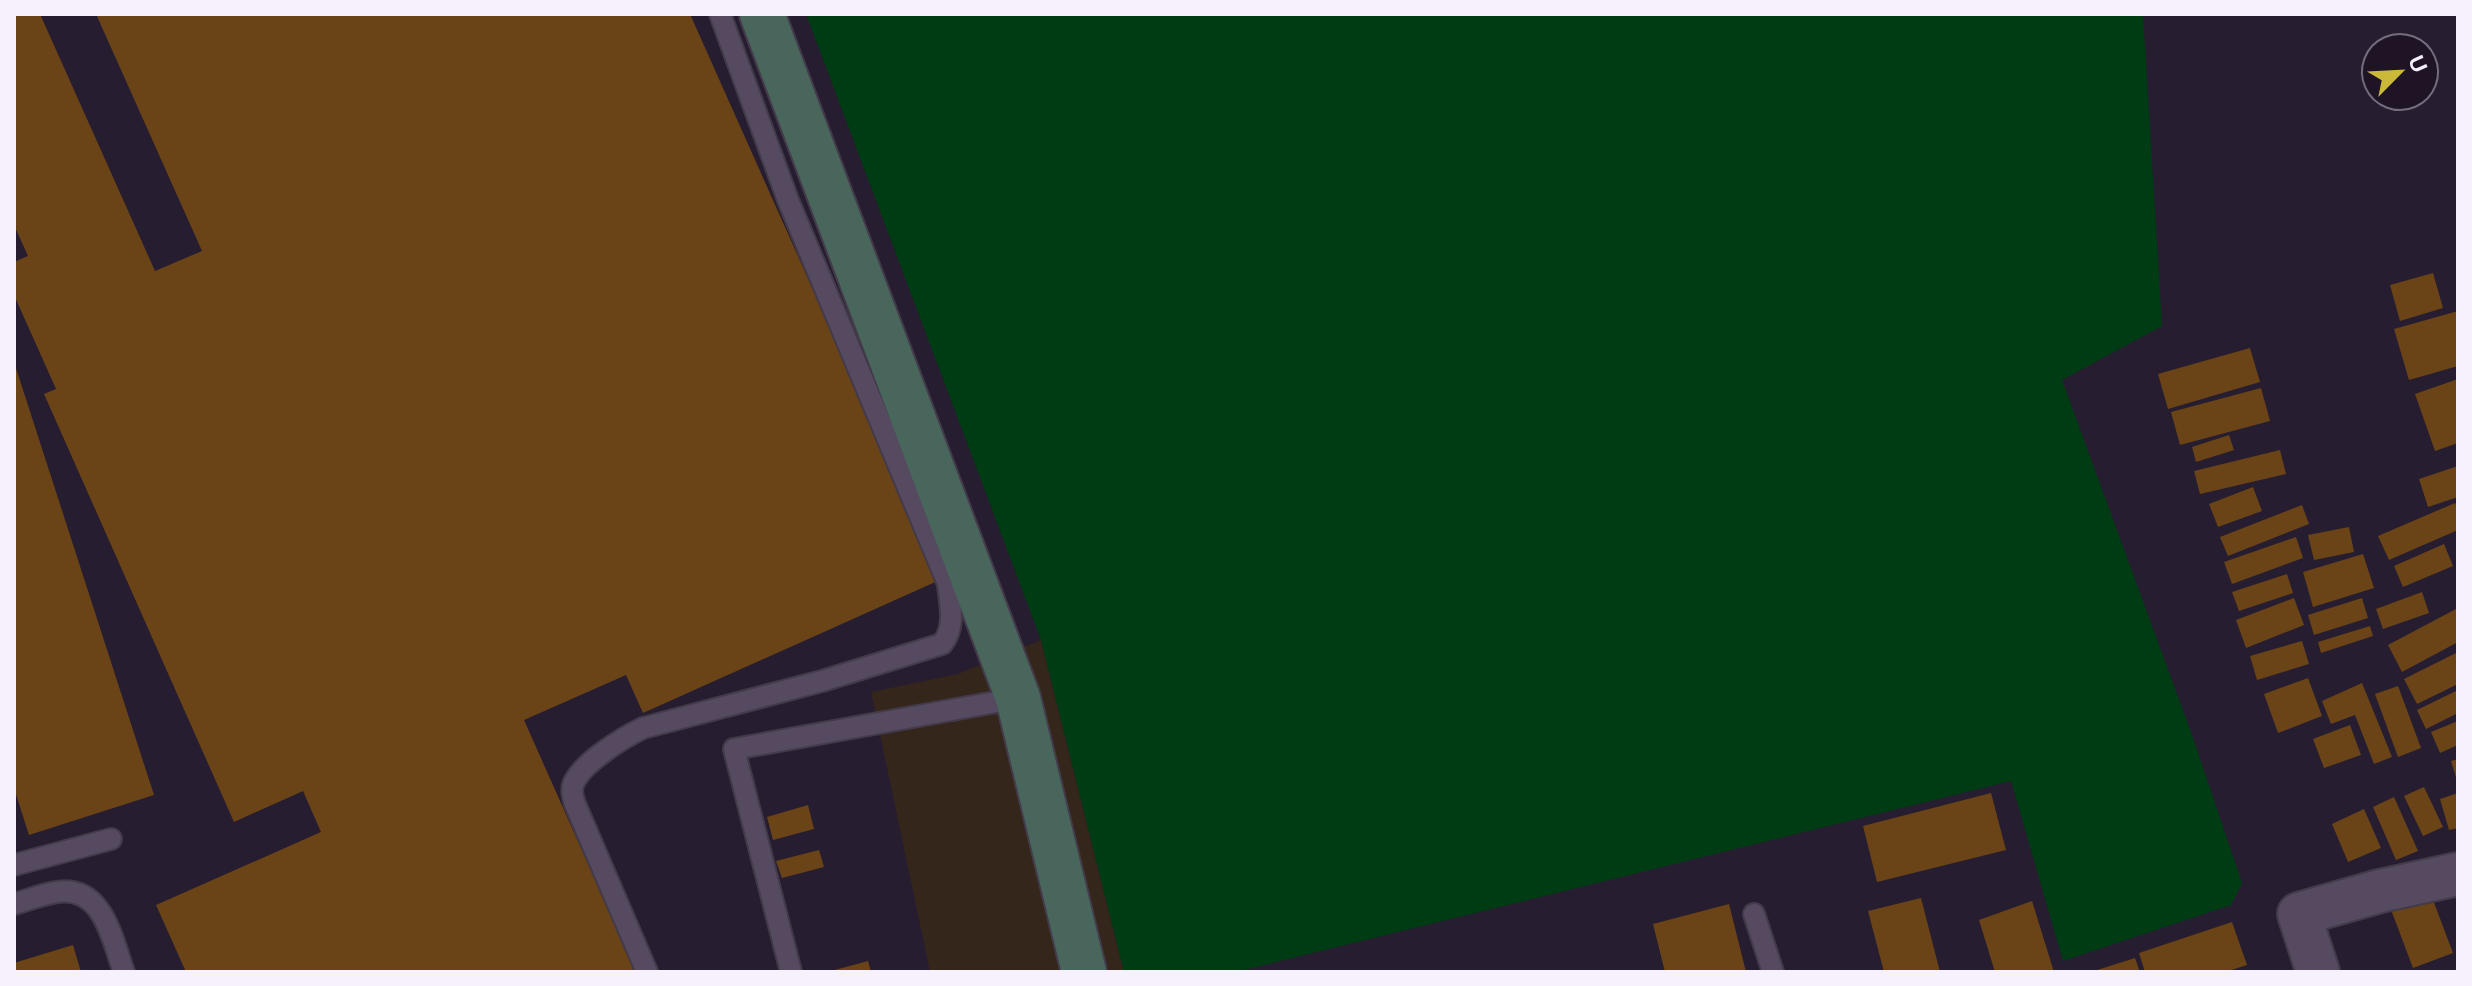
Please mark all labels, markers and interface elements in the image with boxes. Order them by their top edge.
north arrow [2360,32,2440,112]
text: U [2403,52,2432,76]

